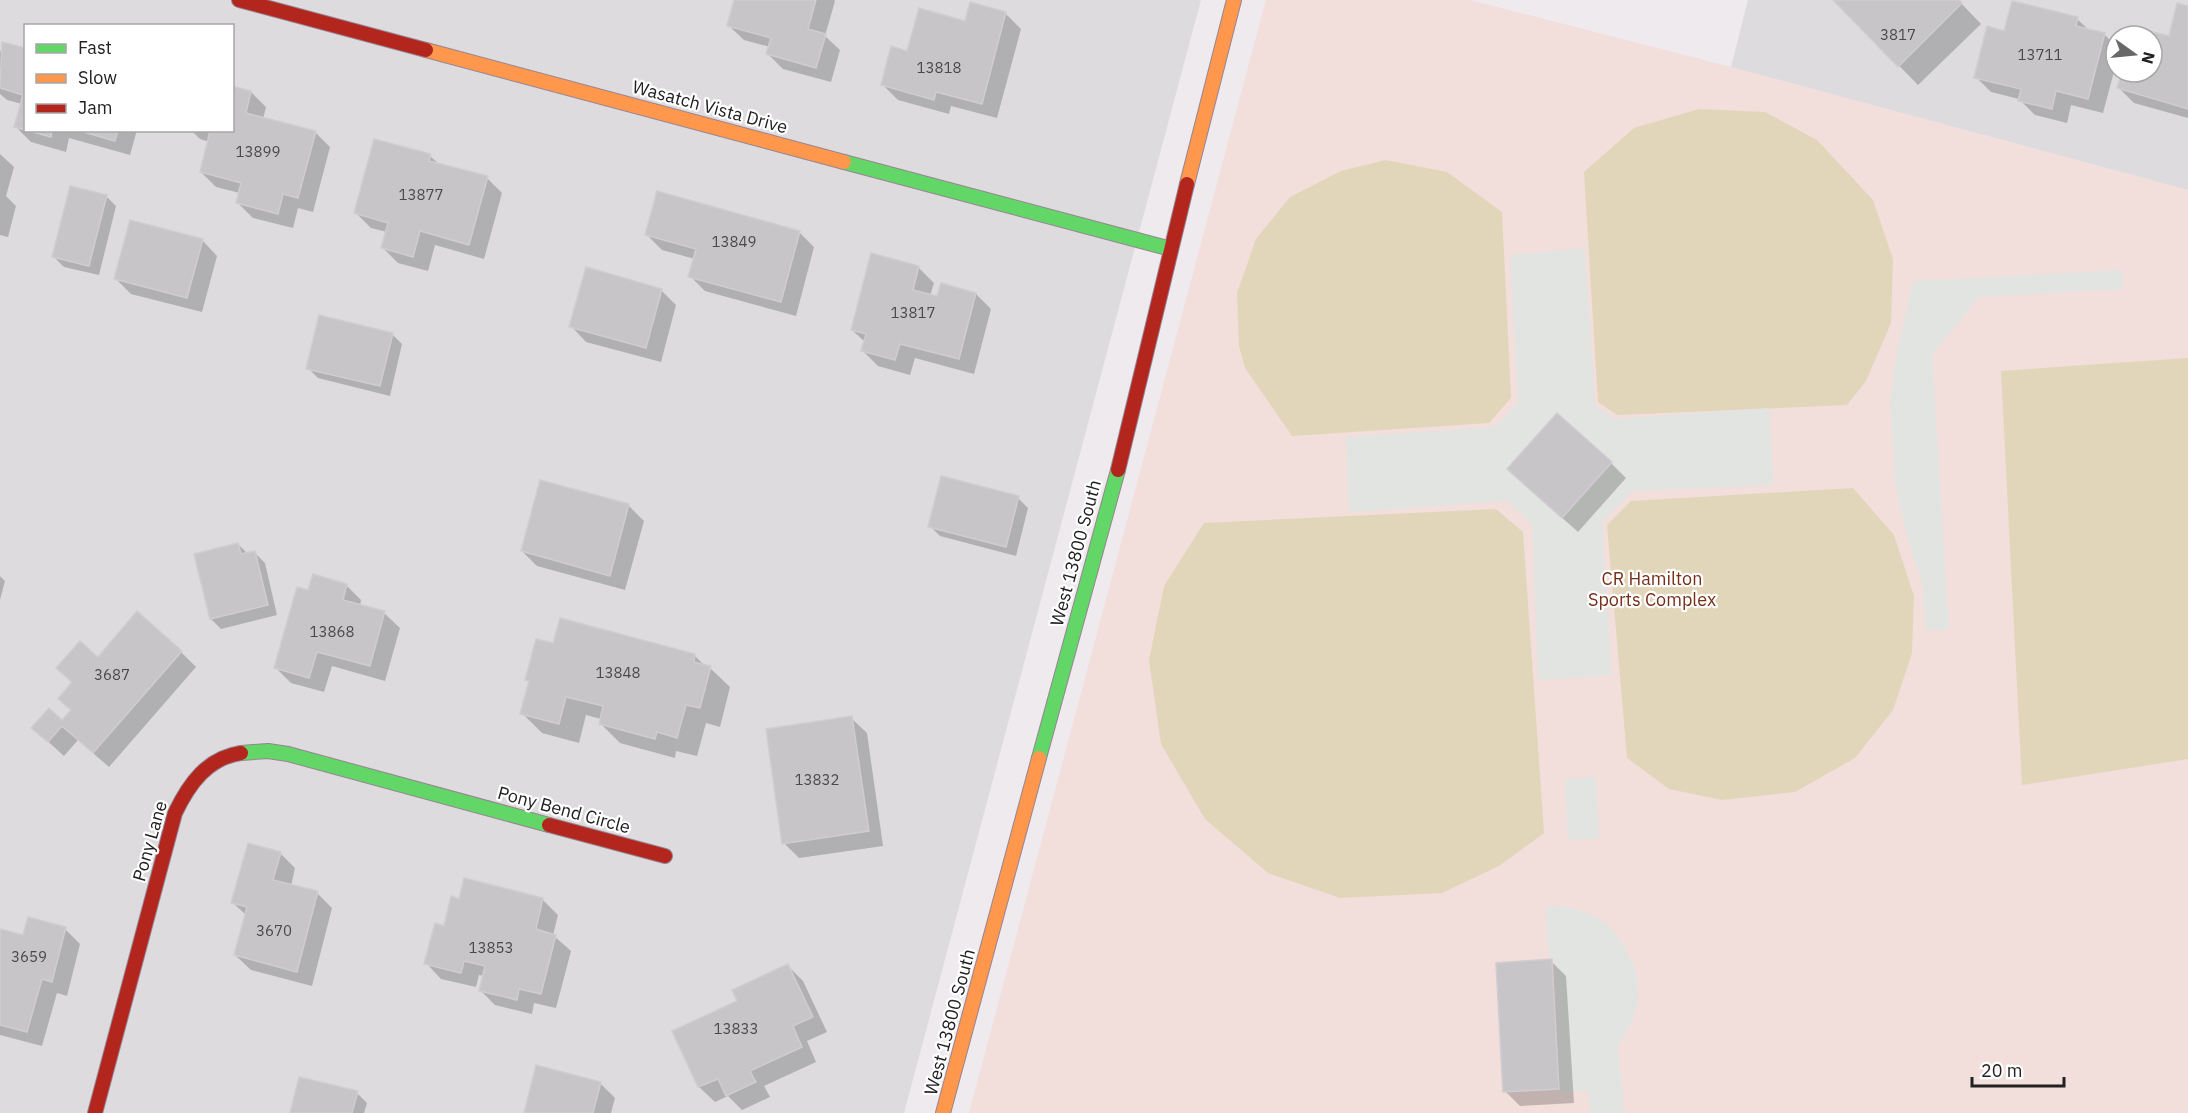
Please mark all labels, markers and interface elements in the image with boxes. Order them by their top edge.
legend [24,24,234,132]
north arrow [2104,24,2164,84]
house number: 3817 [1880,25,1916,44]
text: Fast [78,36,112,59]
house number: 13711 [2017,45,2063,64]
text: N [2137,50,2160,66]
house number: 13818 [916,58,962,77]
text: Slow [78,66,117,89]
street label: Wasatch Vista Drive [630,75,790,138]
text: Jam [78,96,113,119]
house number: 13899 [235,142,281,161]
house number: 13877 [398,185,444,204]
house number: 13849 [711,232,757,251]
house number: 13817 [890,303,936,322]
street label: West 13800 South [1045,477,1106,628]
park label: CR Hamilton Sports Complex [1588,567,1716,611]
house number: 13868 [309,622,355,641]
house number: 13848 [595,663,641,682]
house number: 3687 [94,665,130,684]
house number: 13832 [794,770,840,789]
street label: Pony Bend Circle [495,781,633,838]
street label: Pony Lane [127,798,172,884]
house number: 3670 [256,921,292,940]
house number: 13853 [468,938,514,957]
street label: West 13800 South [919,946,980,1097]
house number: 3659 [11,947,47,966]
house number: 13833 [713,1019,759,1038]
scale bar [1972,1050,2064,1088]
text: 20 m [1981,1059,2023,1082]

